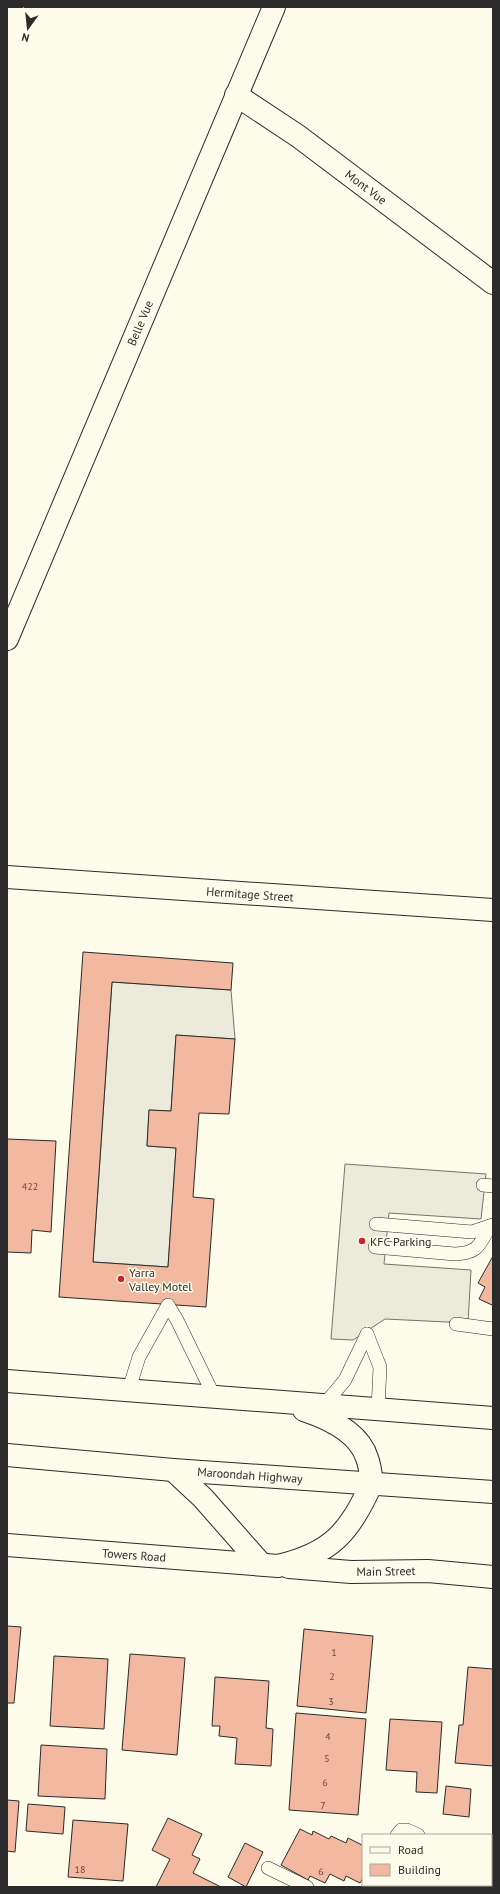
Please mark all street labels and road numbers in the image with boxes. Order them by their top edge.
street label: Mont Vue [342,167,390,207]
street label: Belle Vue [124,298,156,348]
street label: Hermitage Street [206,883,294,905]
street label: Maroondah Highway [197,1464,304,1486]
street label: Towers Road [102,1545,166,1565]
street label: Main Street [356,1563,416,1579]

